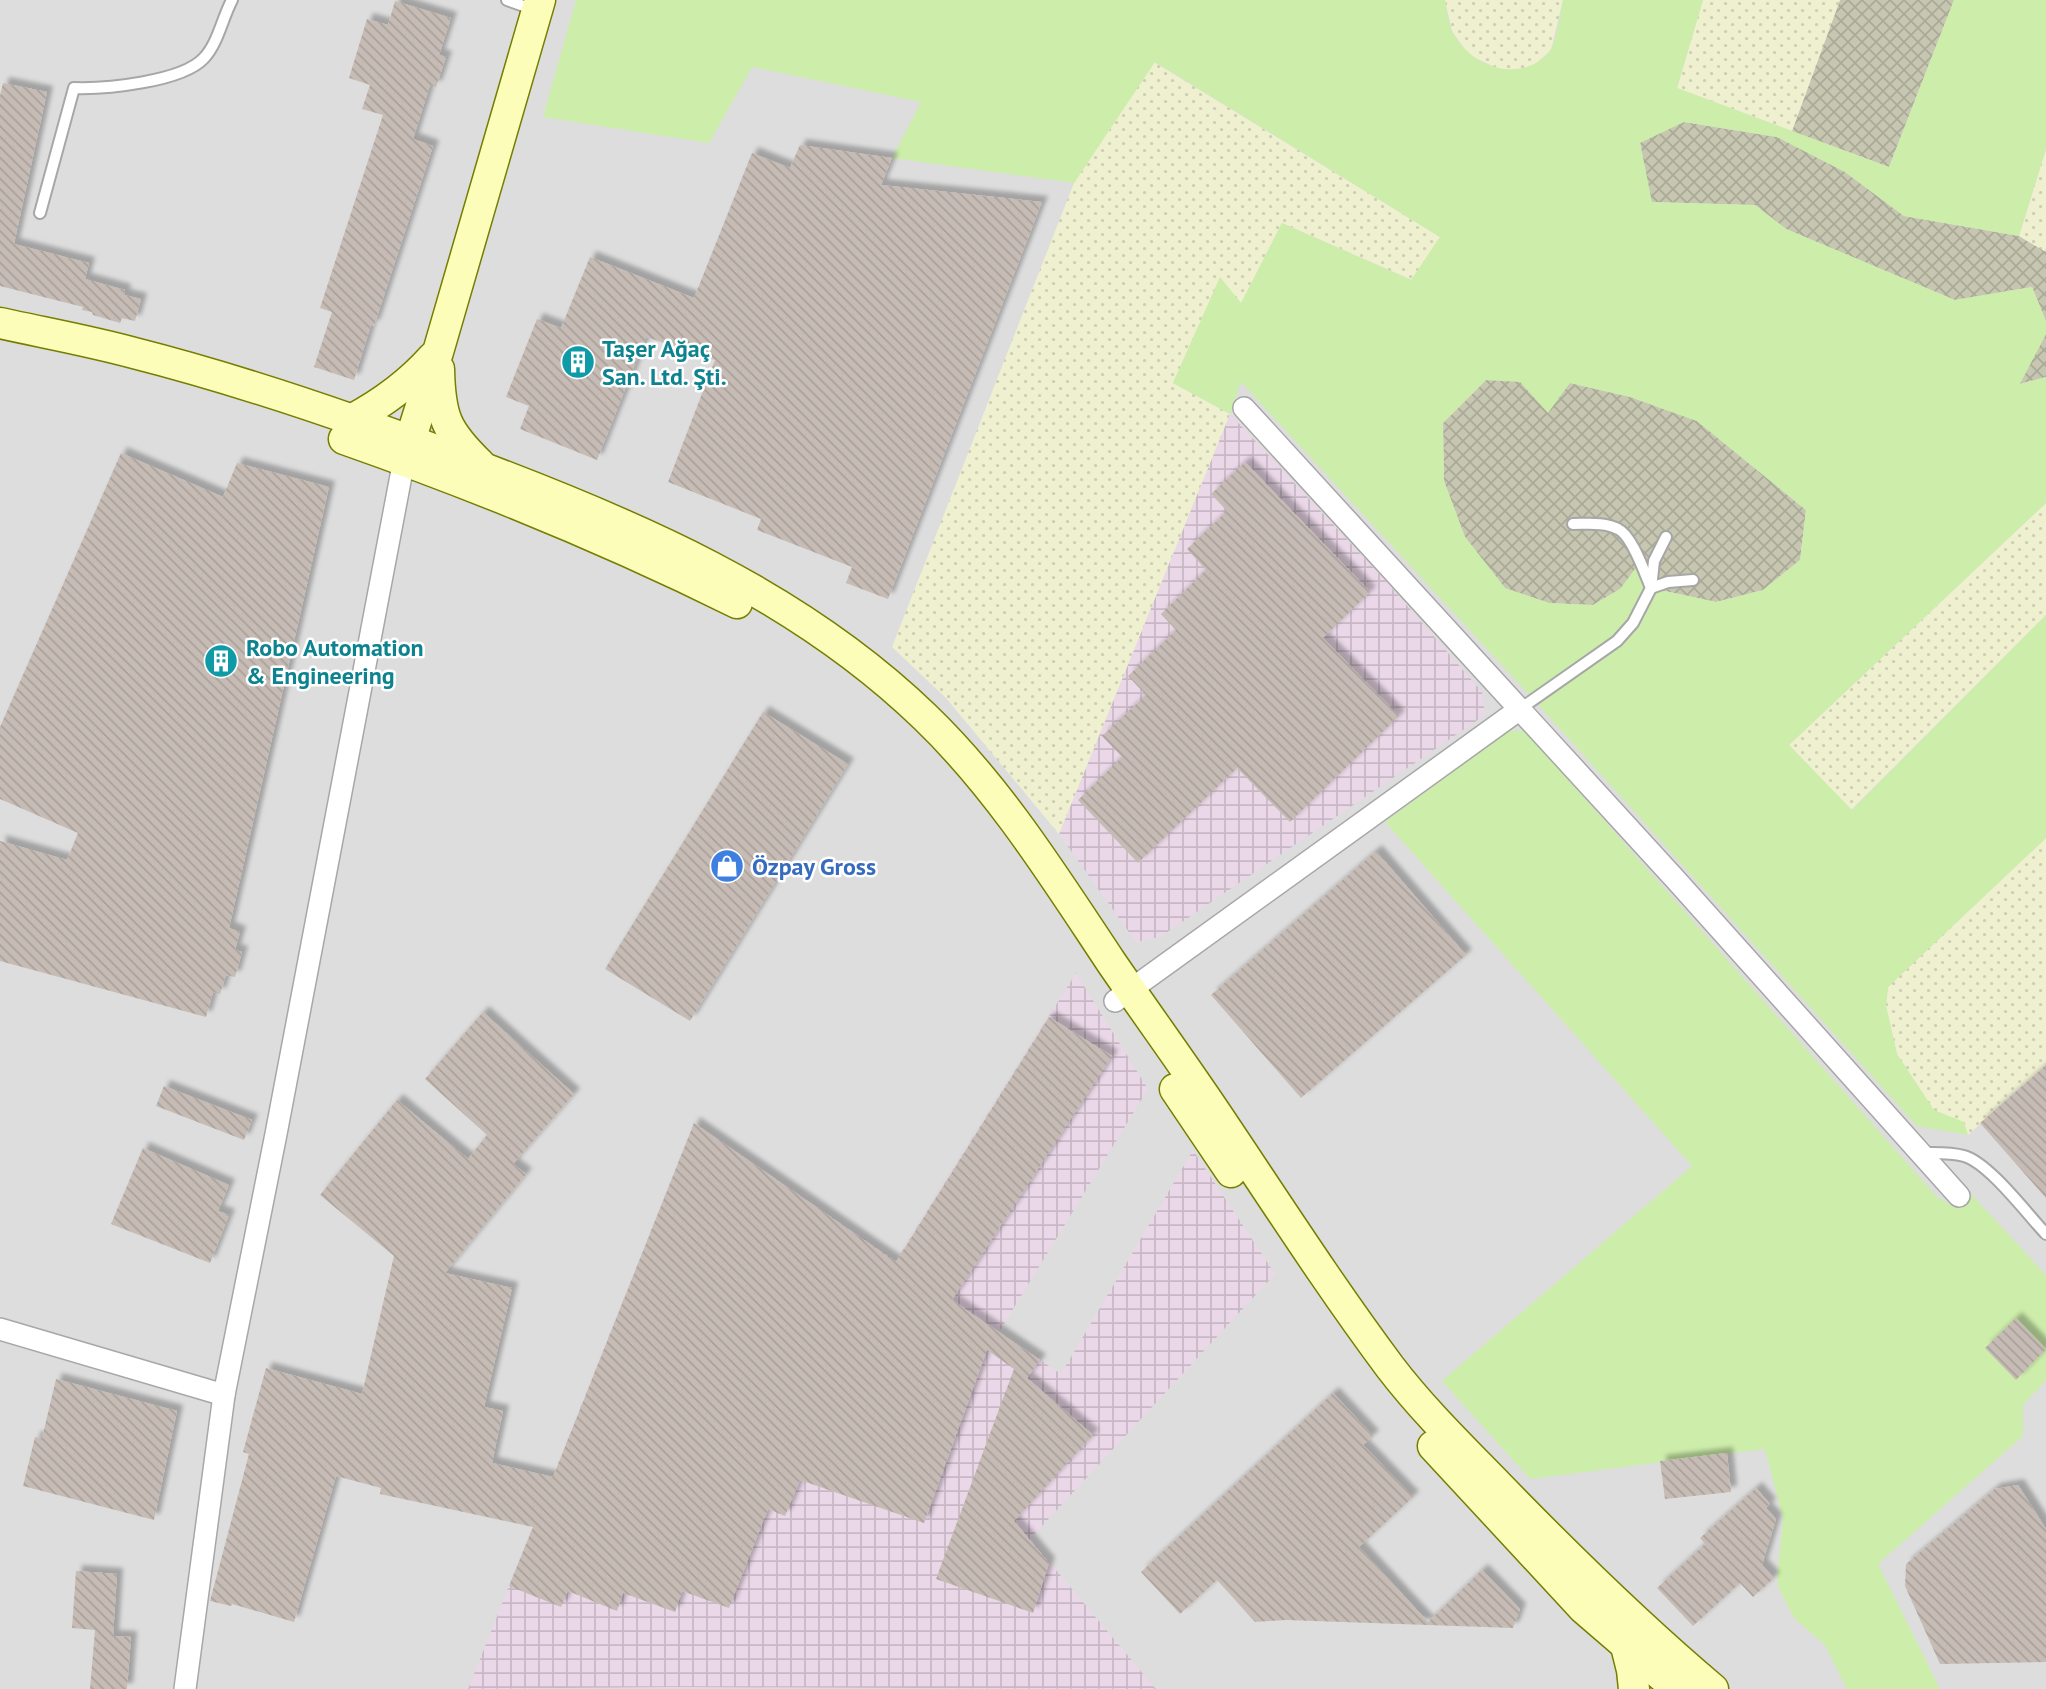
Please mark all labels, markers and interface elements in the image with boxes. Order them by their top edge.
place label: Taşer Ağaç San. Ltd. Şti. [602,333,727,392]
building icon: Taşer Ağaç San. Ltd. Şti. [559,343,597,381]
place label: Robo Automation & Engineering [246,632,424,691]
building icon: Robo Automation & Engineering [202,642,240,680]
shop icon: Özpay Gross [708,847,746,885]
place label: Özpay Gross [752,851,876,882]

